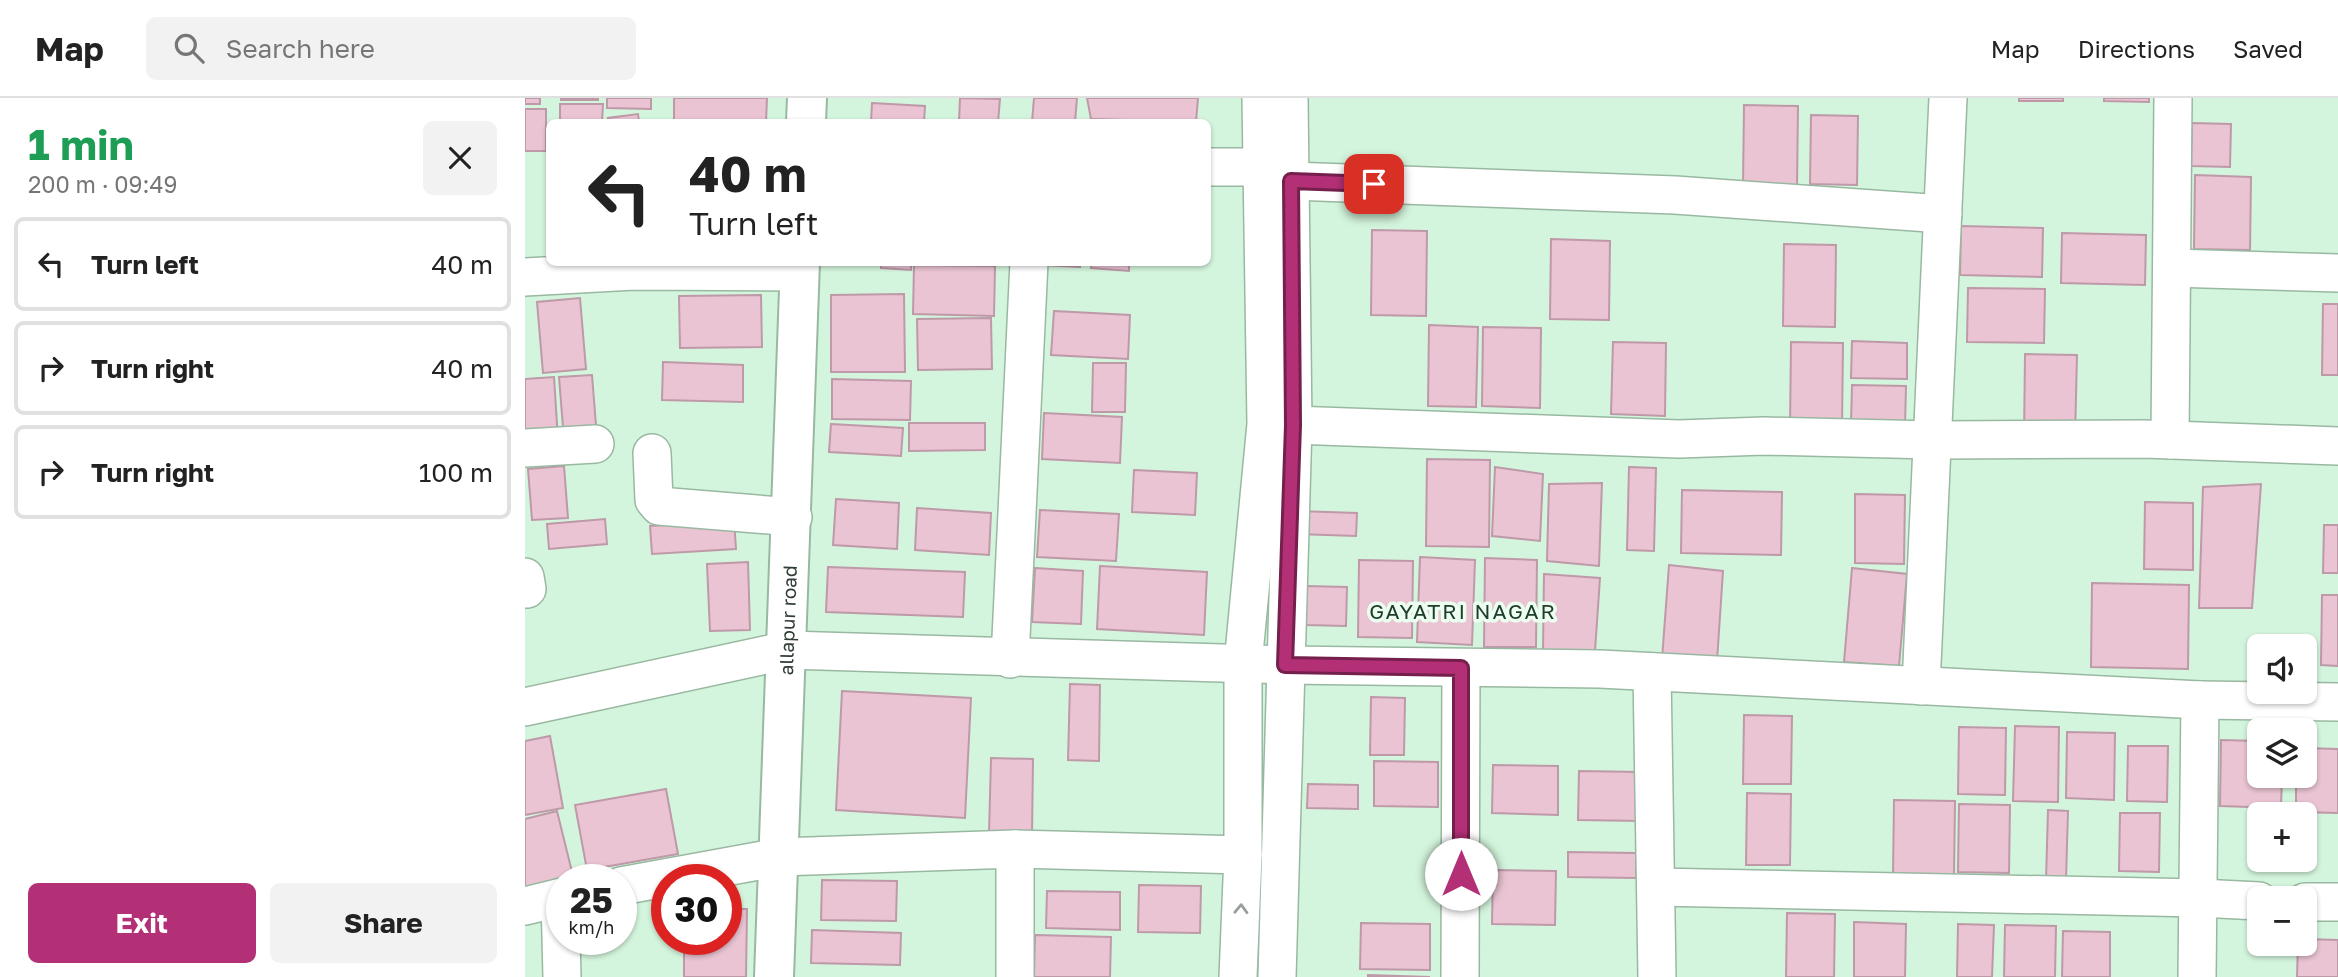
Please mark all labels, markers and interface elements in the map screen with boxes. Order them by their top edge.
search box [146,17,636,80]
text: Map [35,29,104,68]
icon: search [170,29,208,67]
text: Search here [226,33,375,64]
text: Map [1991,34,2040,63]
text: Directions [2078,34,2195,63]
text: Saved [2233,34,2303,63]
text: 1 min [28,119,134,169]
button: close [423,121,497,195]
text: 40 m [689,144,807,203]
icon: left [574,147,665,238]
pin [1344,154,1404,214]
icon: arrive [1355,165,1393,203]
text: 200 m · 09:49 [28,170,177,198]
text: Turn left [689,204,818,242]
icon: left [32,245,70,283]
text: Turn left [91,249,199,280]
text: 40 m [432,249,493,280]
icon: right [32,349,70,387]
text: Turn right [91,353,214,384]
text: 40 m [432,353,493,384]
icon: right [32,453,70,491]
text: Turn right [91,457,214,488]
text: 100 m [419,457,493,488]
street label: allapur road [773,565,800,676]
district label: GAYATRI NAGAR [1369,598,1557,624]
map controls [2247,634,2317,956]
button: sound [2247,634,2317,704]
button: layers [2247,718,2317,788]
button: + [2247,802,2317,872]
position arrow [1424,837,1498,911]
speed limit sign: 30 [651,864,742,955]
text: 25 [570,879,613,921]
button: Exit [28,883,256,963]
button: Share [270,883,497,963]
button: − [2247,886,2317,956]
one-way arrow [1233,903,1248,914]
text: km/h [569,916,614,938]

